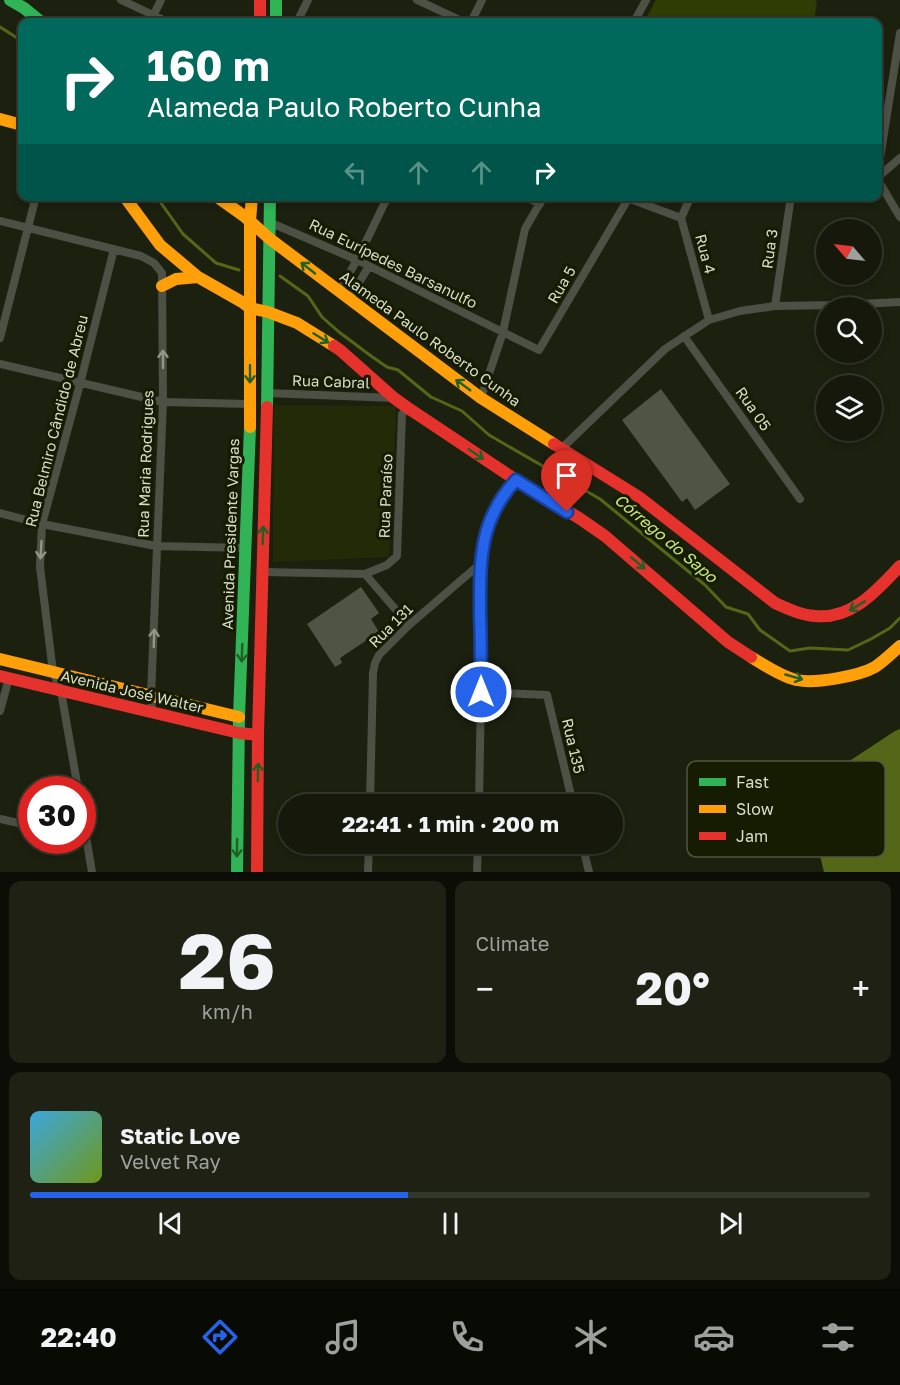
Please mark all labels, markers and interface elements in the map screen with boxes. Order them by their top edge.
text: 160 m [147,40,270,90]
icon: right [48,42,126,120]
text: Alameda Paulo Roberto Cunha [147,91,541,123]
icon: left [339,156,372,189]
icon: ahead [402,156,435,189]
icon: ahead [465,156,498,189]
icon: right [528,156,561,189]
street label: Rua Eurípedes Barsanulfo [306,215,480,312]
north arrow [816,219,882,285]
map controls [816,219,882,441]
street label: Rua 3 [757,228,781,270]
street label: Rua 4 [692,232,720,276]
one-way arrow [300,261,316,274]
street label: Rua 5 [543,263,579,306]
street label: Alameda Paulo Roberto Cunha [337,267,525,410]
button: search [816,297,882,363]
street label: Rua Belmiro Cândido de Abreu [21,313,91,529]
one-way arrow [312,331,329,344]
one-way arrow [157,350,169,370]
one-way arrow [244,363,256,383]
street label: Rua Cabral [292,371,371,391]
button: layers [816,375,882,441]
one-way arrow [456,379,472,391]
street label: Rua 05 [732,383,775,434]
street label: Rua Maria Rodrigues [133,390,157,538]
street label: Avenida Presidente Vargas [218,438,242,630]
one-way arrow [468,448,484,460]
pin [541,450,592,512]
street label: Rua Paraíso [375,453,395,539]
icon: arrive [550,459,583,492]
water label: Córrego do Sapo [611,489,722,588]
one-way arrow [258,525,269,545]
one-way arrow [36,540,47,560]
one-way arrow [630,556,645,570]
street label: Rua 131 [365,600,416,651]
one-way arrow [849,600,866,612]
one-way arrow [148,628,159,648]
one-way arrow [236,642,247,662]
position arrow [449,660,513,724]
street label: Avenida José Walter [59,666,205,716]
one-way arrow [784,672,803,683]
street label: Rua 135 [559,716,589,775]
legend [687,761,885,857]
one-way arrow [252,762,264,782]
text: Fast [736,772,769,792]
speed limit sign: 30 [18,776,96,854]
text: Slow [736,799,774,819]
text: 22:41 · 1 min · 200 m [342,810,559,837]
text: Jam [736,826,768,846]
one-way arrow [232,837,243,857]
text: 26 [179,913,276,1006]
text: Climate [476,931,549,955]
text: 20° [636,961,710,1015]
text: − [476,969,494,1008]
text: + [852,969,870,1008]
text: km/h [202,999,253,1023]
text: Static Love [120,1122,240,1149]
text: Velvet Ray [120,1149,221,1173]
icon: previous [154,1207,187,1240]
icon: pause [434,1207,467,1240]
icon: next [714,1207,747,1240]
icon: directions [199,1316,241,1358]
icon: music [322,1316,364,1358]
icon: phone [446,1316,488,1358]
icon: climate [570,1316,612,1358]
icon: car [693,1316,735,1358]
icon: filters [817,1316,859,1358]
text: 22:40 [41,1321,117,1353]

